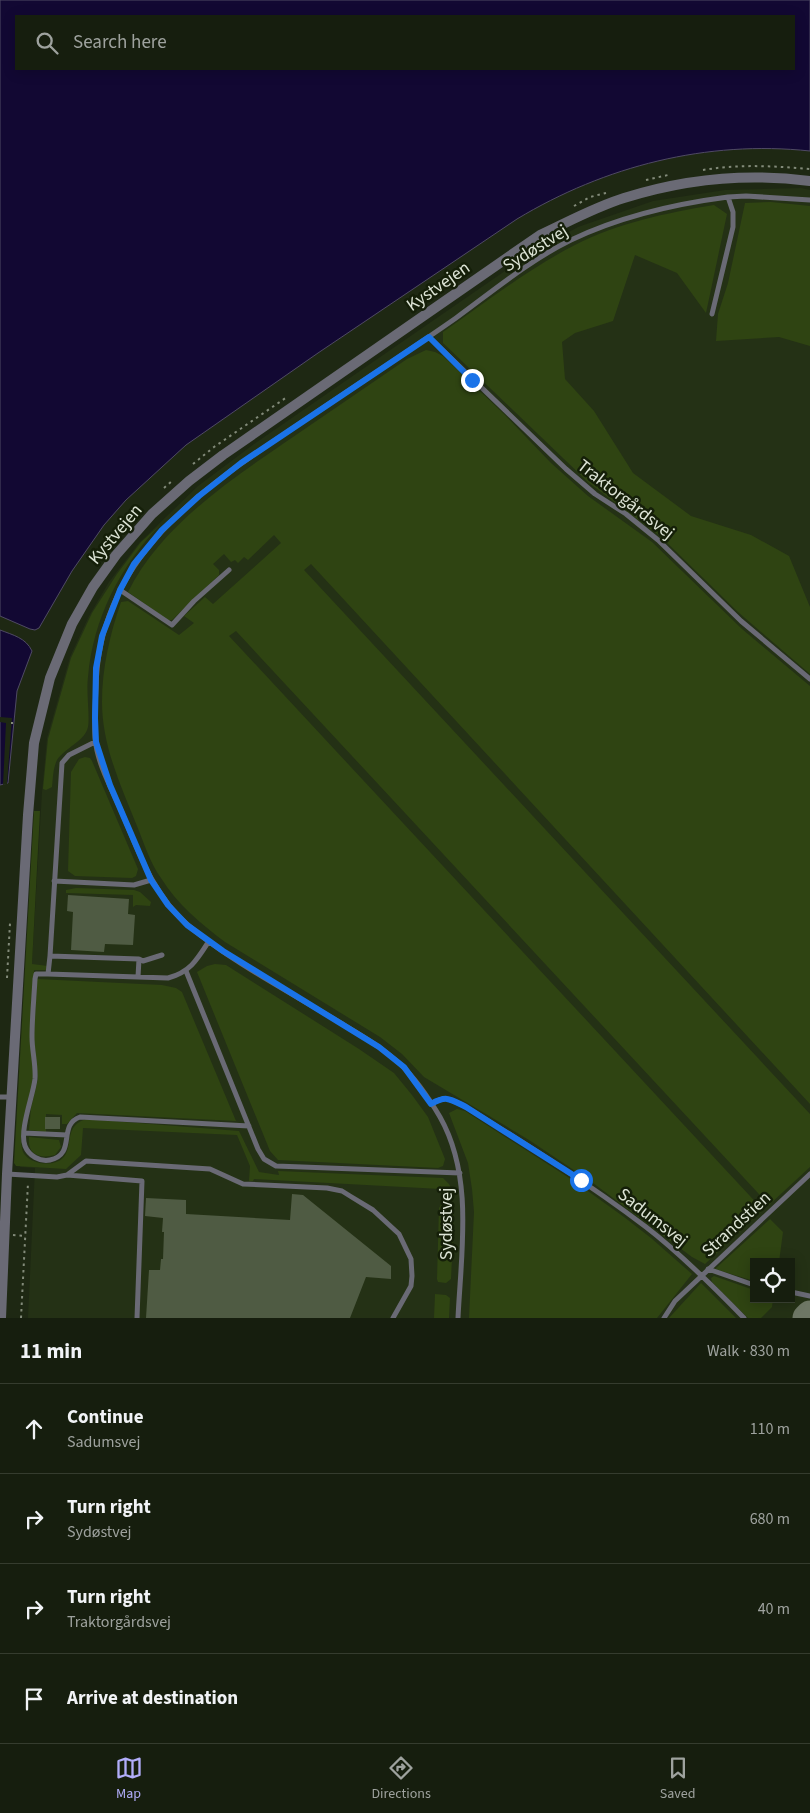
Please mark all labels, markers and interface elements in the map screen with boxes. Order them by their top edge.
search box [15,15,795,70]
icon: search [33,29,61,57]
text: Search here [73,29,167,56]
street label: Sydøstvej [498,219,573,278]
street label: Kystvejen [402,255,475,317]
route end [461,369,484,392]
street label: Traktorgårdsvej [572,454,680,545]
street label: Kystvejen [83,499,148,570]
route start [570,1169,593,1192]
street label: Sadumsvej [612,1182,693,1253]
street label: Strandstien [696,1186,776,1263]
street label: Sydøstvej [434,1188,459,1260]
map controls [750,1258,795,1303]
button: locate [750,1258,795,1303]
text: 11 min [20,1336,82,1366]
text: Walk · 830 m [707,1340,790,1362]
text: Continue [67,1404,144,1431]
icon: ahead [20,1415,48,1443]
text: 110 m [750,1418,790,1440]
text: Sadumsvej [67,1431,140,1453]
text: Turn right [67,1494,151,1521]
icon: right [20,1505,48,1533]
text: 680 m [750,1508,790,1530]
text: Sydøstvej [67,1521,132,1543]
text: Turn right [67,1584,151,1611]
icon: right [20,1595,48,1623]
text: 40 m [758,1598,790,1620]
text: Traktorgårdsvej [67,1611,171,1633]
icon: arrive [20,1685,48,1713]
text: Arrive at destination [67,1685,238,1712]
tab: Map [115,1754,143,1804]
tab: Directions [372,1754,431,1804]
tab: Saved [660,1754,695,1804]

